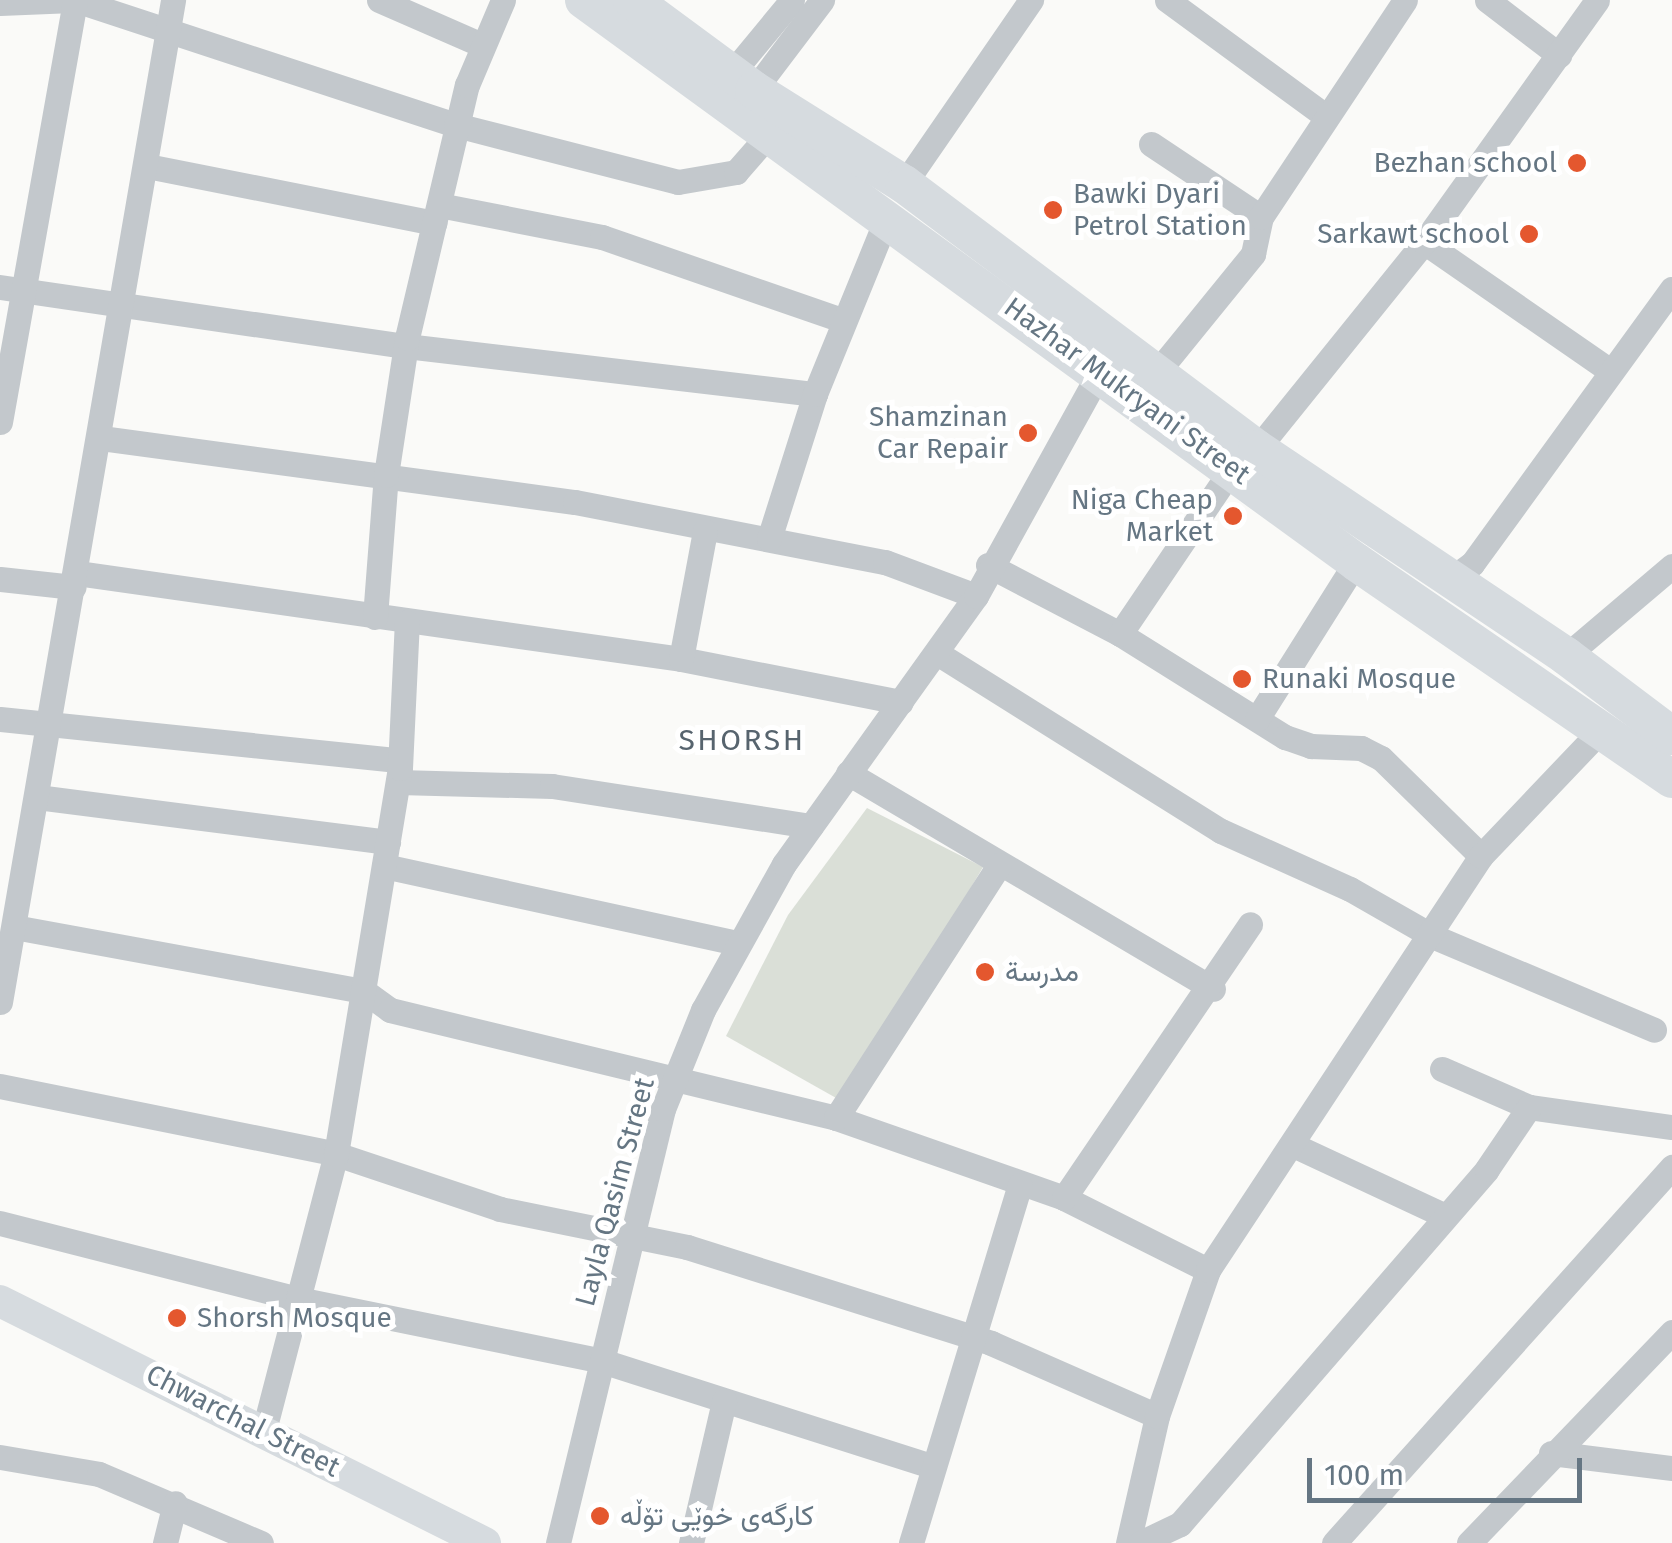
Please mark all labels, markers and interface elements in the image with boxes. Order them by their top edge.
place label: Bezhan school [1373,146,1557,180]
marker: Bezhan school [1566,152,1588,174]
place label: Bawki Dyari Petrol Station [1073,177,1247,243]
marker: Bawki Dyari Petrol Station [1042,199,1064,221]
place label: Sarkawt school [1317,217,1509,251]
marker: Sarkawt school [1518,223,1540,245]
street label: Hazhar Mukryani Street [997,290,1257,492]
place label: Shamzinan Car Repair [869,400,1008,466]
marker: Shamzinan Car Repair [1017,422,1039,444]
place label: Niga Cheap Market [1071,483,1213,549]
marker: Niga Cheap Market [1222,505,1244,527]
place label: Runaki Mosque [1262,662,1456,696]
marker: Runaki Mosque [1231,668,1253,690]
district label: SHORSH [678,722,806,758]
place label: مدرسة [1005,955,1079,989]
marker: مدرسة [974,961,996,983]
street label: Layla Qasim Street [568,1074,662,1310]
place label: Shorsh Mosque [197,1301,392,1335]
marker: Shorsh Mosque [166,1307,188,1329]
street label: Chwarchal Street [140,1358,346,1484]
scale bar [1312,1438,1587,1500]
text: 100 m [1324,1457,1404,1493]
place label: کارگەی خوێی تۆڵە [620,1499,814,1533]
marker: کارگەی خوێی تۆڵە [589,1505,611,1527]

